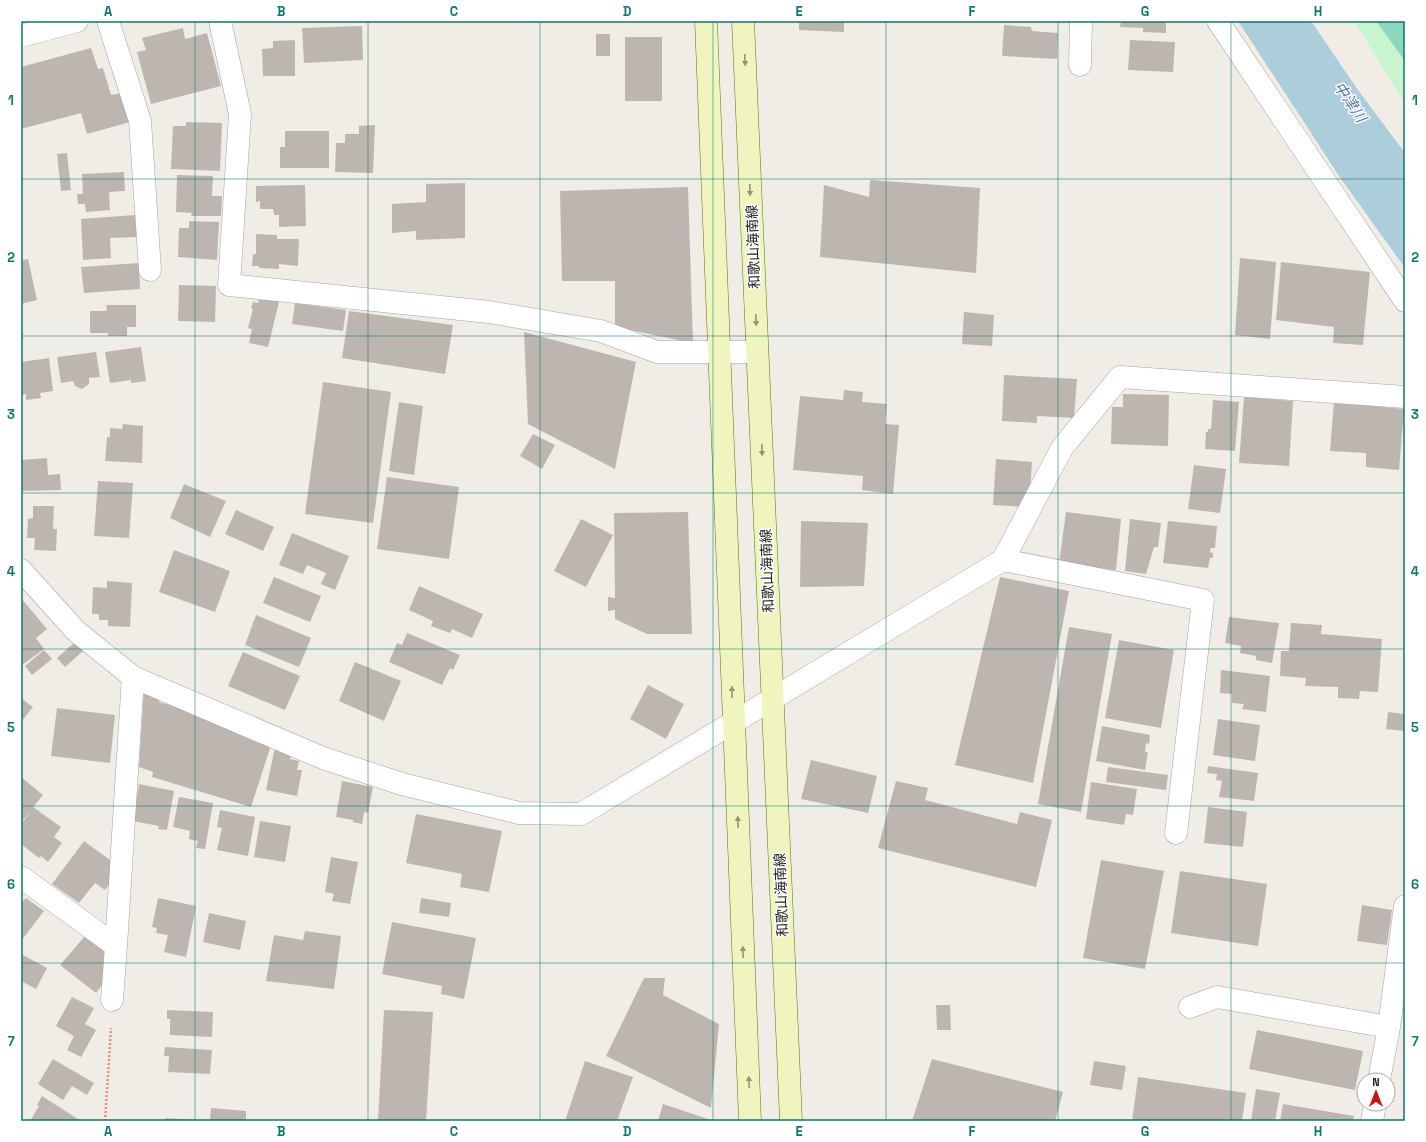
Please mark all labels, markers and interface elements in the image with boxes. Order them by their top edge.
text: A [104,3,113,20]
text: B [277,3,286,20]
text: C [450,3,458,20]
text: D [623,3,632,20]
text: E [795,3,803,20]
text: F [969,3,976,20]
text: G [1141,3,1149,20]
text: H [1314,3,1322,20]
one-way arrow [742,54,748,67]
water label: 中津川 [1330,78,1372,127]
text: 1 [8,92,14,109]
text: 1 [1412,92,1418,109]
one-way arrow [747,184,754,196]
street label: 和歌山海南線 [743,205,763,289]
text: 2 [7,249,15,266]
text: 2 [1411,249,1419,266]
one-way arrow [753,314,759,327]
text: 3 [7,406,15,423]
text: 3 [1411,406,1419,423]
one-way arrow [758,444,765,456]
street label: 和歌山海南線 [757,529,777,613]
text: 4 [7,563,15,580]
text: 4 [1411,563,1419,580]
one-way arrow [729,685,735,698]
text: 5 [7,719,15,736]
text: 5 [1411,719,1419,736]
one-way arrow [734,816,741,828]
street label: 和歌山海南線 [771,853,791,937]
text: 6 [7,876,15,893]
text: 6 [1411,876,1419,893]
one-way arrow [740,946,747,958]
text: 7 [7,1033,15,1050]
text: 7 [1411,1033,1419,1050]
north arrow [1356,1072,1396,1112]
text: N [1372,1075,1380,1089]
one-way arrow [745,1076,752,1088]
text: A [104,1123,113,1140]
text: B [277,1123,286,1140]
text: C [450,1123,458,1140]
text: D [623,1123,632,1140]
text: E [795,1123,803,1140]
text: F [969,1123,976,1140]
text: G [1141,1123,1149,1140]
text: H [1314,1123,1322,1140]

